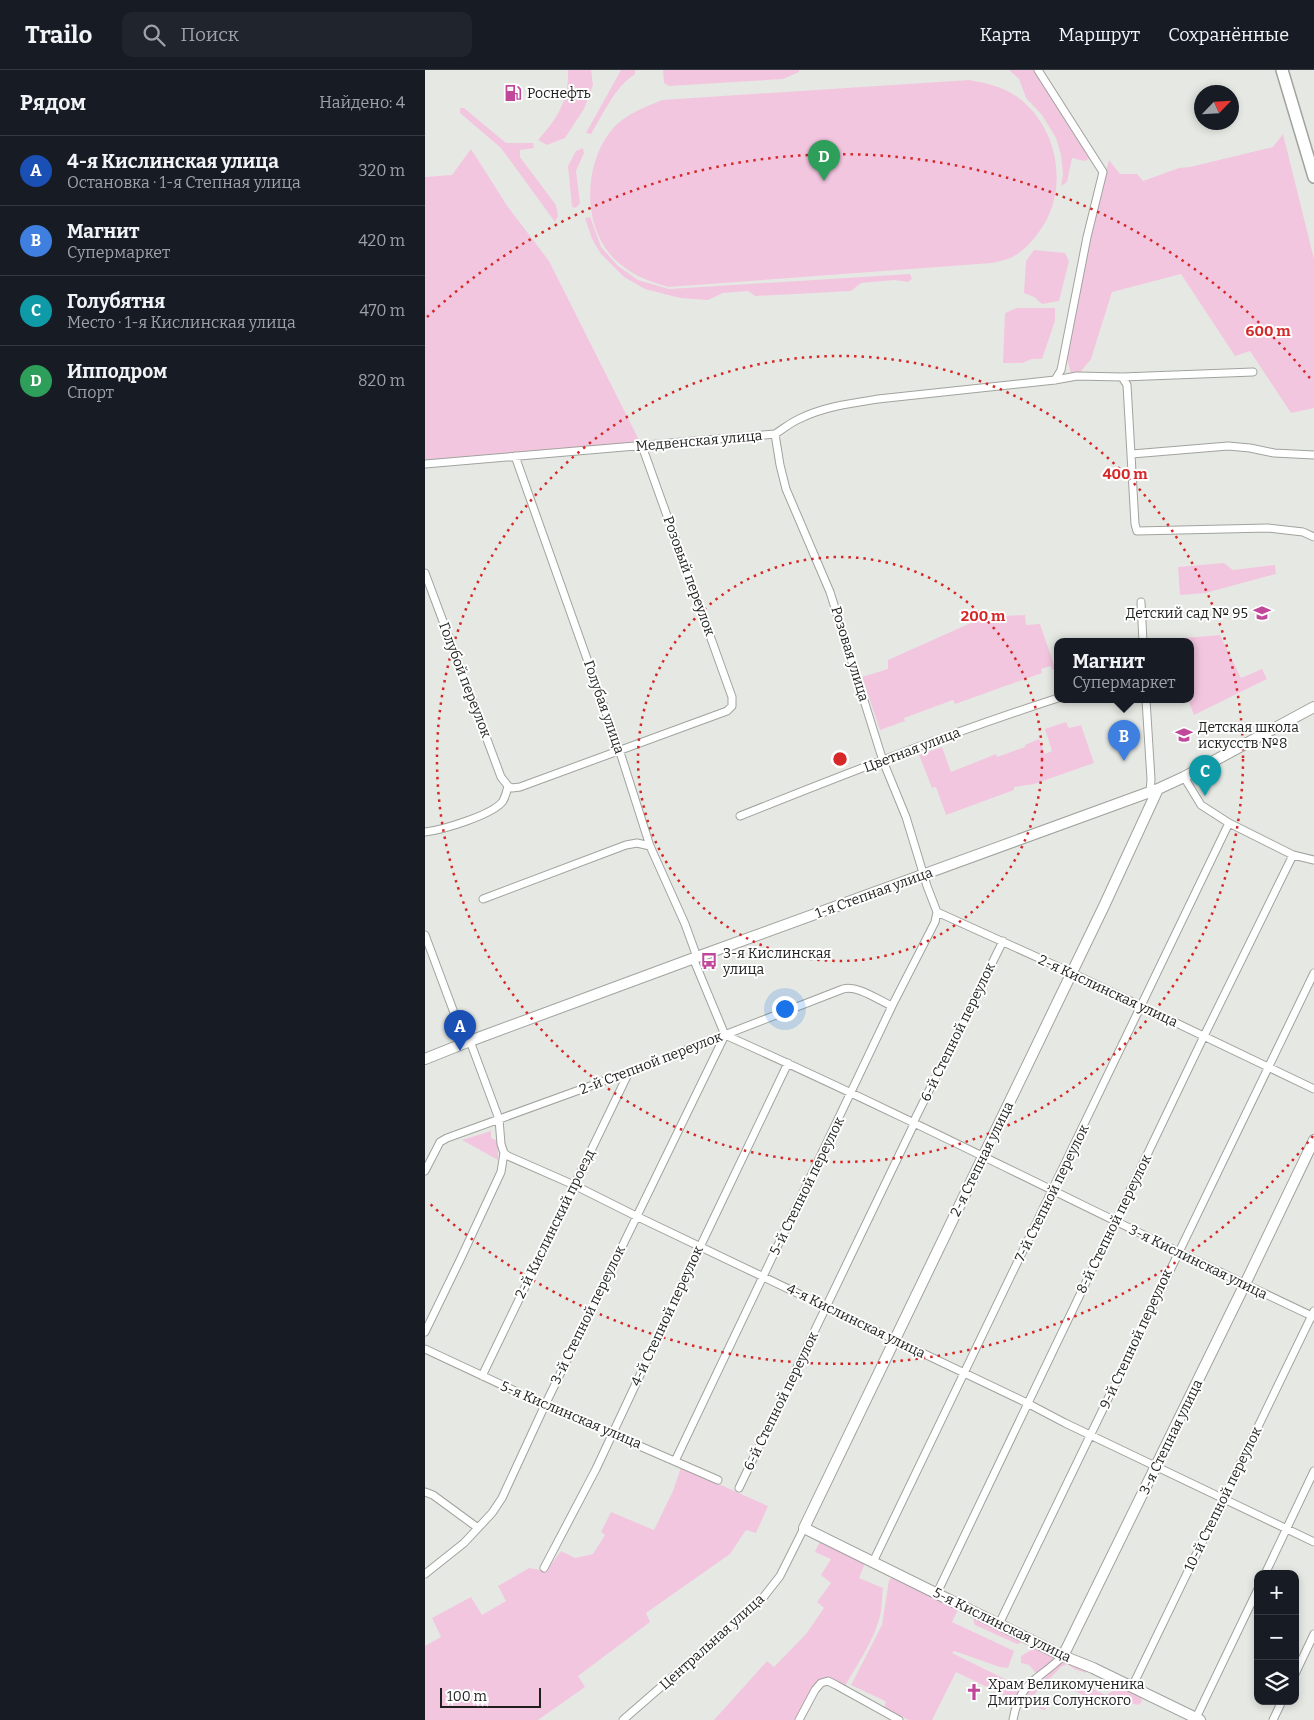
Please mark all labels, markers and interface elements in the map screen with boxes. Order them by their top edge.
search box [122,12,472,57]
text: Trailo [25,21,92,49]
icon: search [140,21,168,49]
text: Поиск [180,23,239,46]
text: Карта [980,24,1031,46]
text: Маршрут [1059,24,1140,46]
text: Сохранённые [1168,24,1289,46]
fuel station icon: Роснефть [503,83,523,103]
place label: Роснефть [527,85,591,102]
north arrow [1194,85,1239,130]
text: Рядом [20,90,86,116]
text: Найдено: 4 [319,93,405,112]
pin: D [808,140,840,181]
text: 4-я Кислинская улица [67,150,279,173]
text: A [30,161,42,180]
text: 320 m [358,161,405,180]
text: Остановка · 1-я Степная улица [67,173,301,192]
text: Магнит [67,220,139,243]
text: B [31,231,41,250]
text: 420 m [358,231,405,250]
text: Супермаркет [67,243,170,262]
text: Голубятня [67,290,165,313]
text: C [31,301,41,320]
text: 470 m [359,301,405,320]
text: Место · 1-я Кислинская улица [67,313,296,332]
text: 600 m [1246,322,1291,340]
text: Ипподром [67,360,167,383]
text: D [30,371,42,390]
text: 820 m [358,371,405,390]
text: Спорт [67,383,114,402]
street label: Медвенская улица [635,427,763,455]
text: 400 m [1102,465,1148,483]
street label: Розовый переулок [659,514,719,639]
school or university icon: Детский сад № 95 [1252,603,1272,623]
street label: Розовая улица [827,604,873,704]
place label: Детский сад № 95 [1126,605,1248,622]
text: 200 m [961,607,1006,625]
street label: Голубой переулок [435,620,495,741]
popup [1054,638,1194,703]
text: Магнит [1072,650,1145,673]
street label: Голубая улица [580,658,628,756]
text: Супермаркет [1072,673,1176,692]
place label: Детская школа искусств №8 [1198,719,1299,752]
pin: B [1108,720,1140,761]
street label: Цветная улица [861,724,963,776]
school or university icon: Детская школа искусств №8 [1174,725,1194,745]
centre of rings [831,750,849,768]
pin: C [1189,755,1221,796]
street label: 1-я Степная улица [813,864,935,922]
place label: 3-я Кислинская улица [722,945,831,978]
bus stop icon: 3-я Кислинская улица [699,951,719,971]
street label: 2-я Кислинская улица [1036,951,1181,1031]
street label: 6-й Степной переулок [917,959,999,1104]
your location [772,996,798,1022]
pin: A [444,1010,476,1051]
street label: 2-й Степной переулок [577,1028,726,1098]
street label: 2-я Степная улица [947,1099,1017,1219]
street label: 5-й Степной переулок [766,1113,848,1258]
street label: 7-й Степной переулок [1011,1121,1093,1264]
street label: 2-й Кислинский проезд [512,1146,599,1301]
street label: 8-й Степной переулок [1073,1151,1155,1296]
street label: 3-я Кислинская улица [1126,1221,1270,1303]
street label: 3-й Степной переулок [547,1242,629,1387]
street label: 4-й Степной переулок [627,1243,707,1389]
street label: 9-й Степной переулок [1096,1266,1176,1412]
street label: 4-я Кислинская улица [784,1280,928,1362]
street label: 6-й Степной переулок [740,1328,822,1473]
street label: 3-я Степная улица [1136,1376,1206,1497]
street label: 5-я Кислинская улица [498,1378,644,1453]
street label: 10-й Степной переулок [1181,1423,1266,1574]
map controls [1254,1570,1299,1705]
button: + [1254,1570,1299,1615]
street label: 5-я Кислинская улица [930,1584,1074,1666]
street label: Центральная улица [656,1590,768,1693]
button: − [1254,1615,1299,1660]
button: layers [1254,1660,1299,1705]
place label: Храм Великомученика Дмитрия Солунского [988,1676,1145,1709]
church icon: Храм Великомученика Дмитрия Солунского [964,1682,984,1702]
scale bar [440,1685,541,1708]
text: 100 m [447,1688,487,1705]

